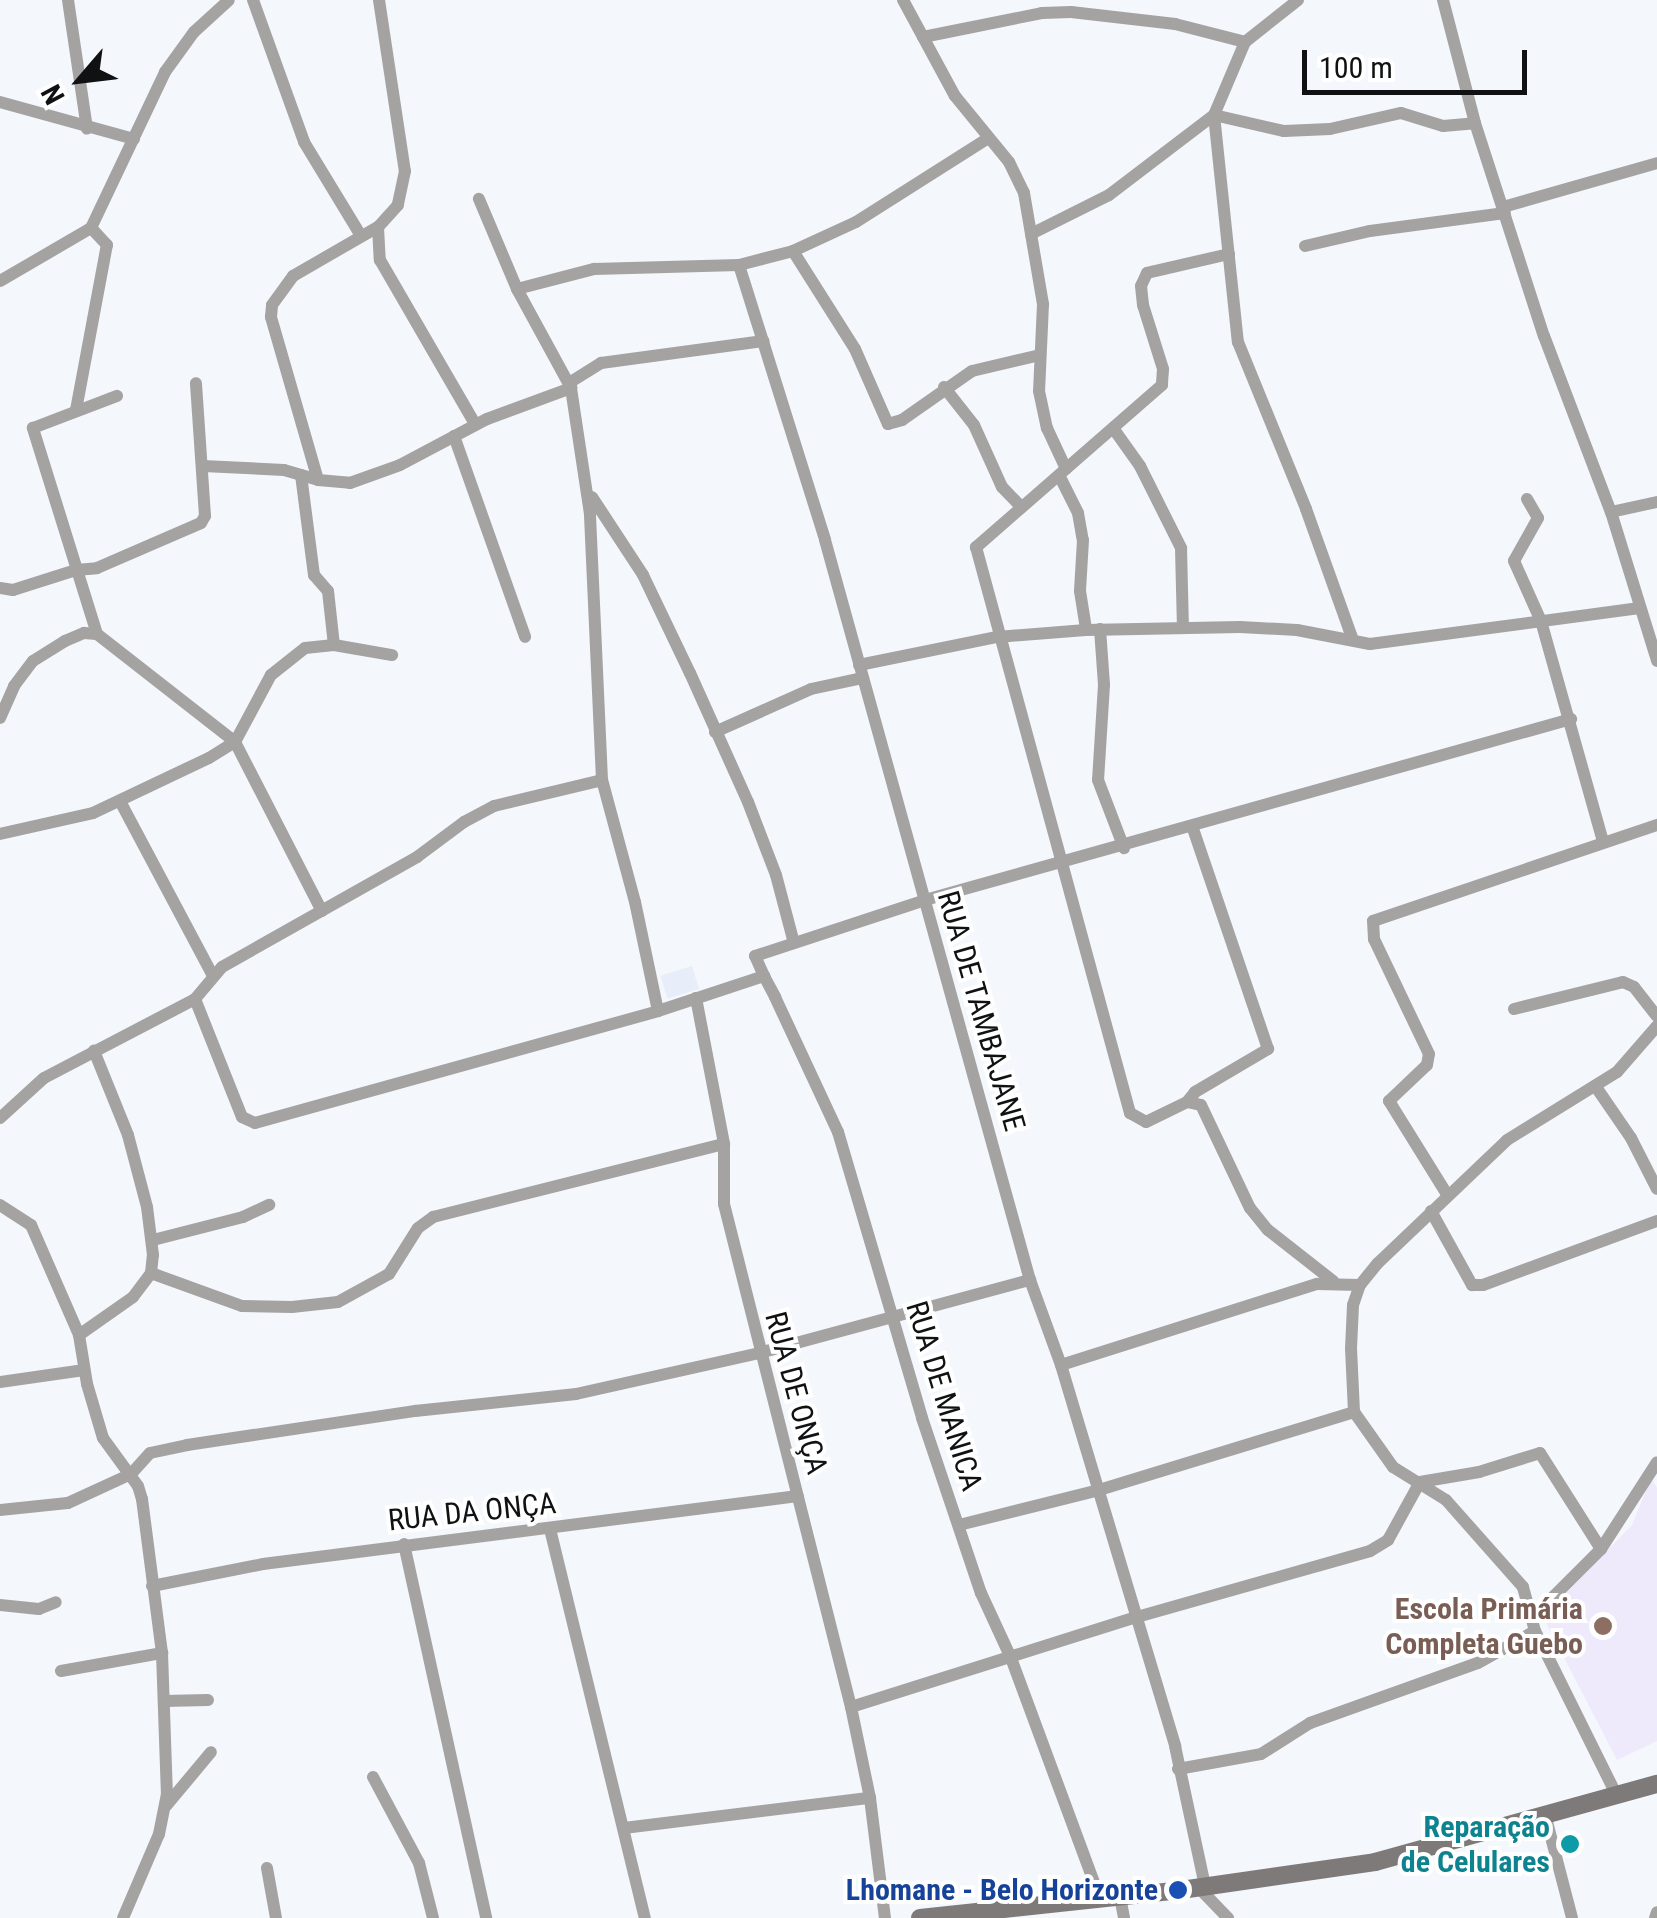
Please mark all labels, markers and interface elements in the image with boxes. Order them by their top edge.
north arrow [30,30,130,130]
scale bar [1307,30,1532,92]
text: 100 m [1319,50,1393,85]
text: N [34,79,72,110]
street label: RUA DE TAMBAJANE [929,887,1033,1135]
street label: RUA DE MANICA [898,1297,990,1495]
street label: RUA DE ONÇA [757,1308,835,1478]
street label: RUA DA ONÇA [386,1485,558,1539]
place label: Escola Primária Completa Guebo [1385,1591,1583,1662]
marker: Escola Primária Completa Guebo [1592,1615,1614,1637]
place label: Reparação de Celulares [1401,1809,1550,1880]
marker: Reparação de Celulares [1559,1833,1581,1855]
place label: Lhomane - Belo Horizonte [846,1872,1158,1908]
marker: Lhomane - Belo Horizonte [1167,1879,1189,1901]

